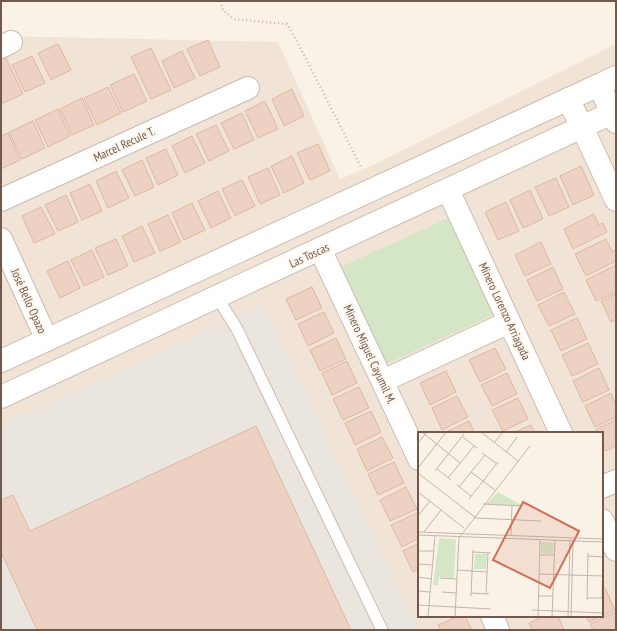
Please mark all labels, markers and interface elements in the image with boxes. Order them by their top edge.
street label: Marcel Recule T. [91,123,157,165]
street label: Las Toscas [287,239,331,271]
street label: Minero Lorenzo Arriagada [476,260,534,362]
street label: José Bello Opazo [8,265,50,336]
street label: Minero Miguel Cayumil M. [340,302,400,406]
inset map [418,432,603,617]

